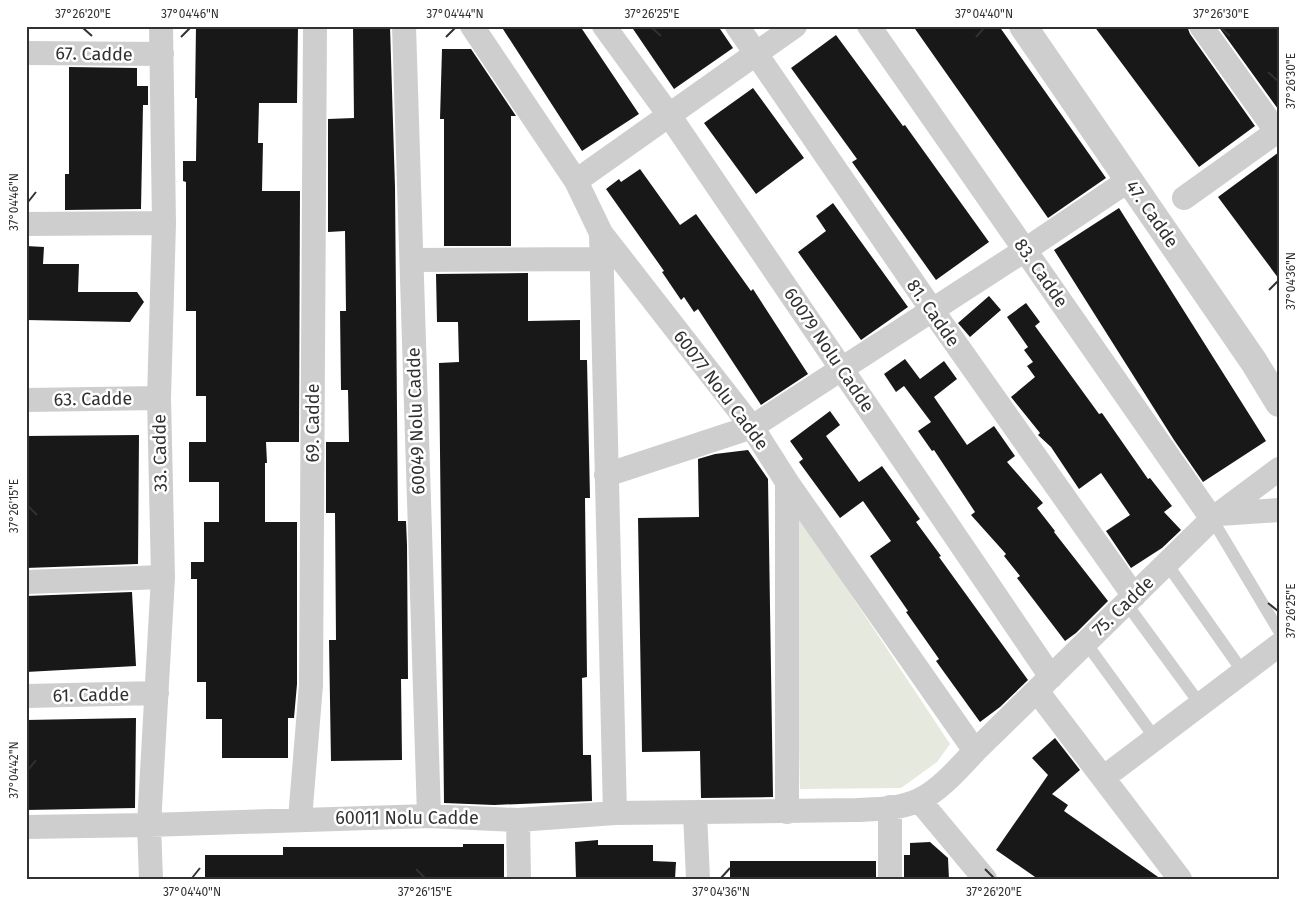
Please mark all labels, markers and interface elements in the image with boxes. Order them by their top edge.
text: 37°26'20"E [55,7,111,21]
text: 37°04'46"N [161,7,219,21]
text: 37°04'44"N [426,7,484,21]
text: 37°26'25"E [624,7,680,21]
text: 37°04'40"N [955,7,1013,21]
text: 37°26'30"E [1193,7,1249,21]
street label: 67. Cadde [55,42,133,66]
text: 37°26'30"E [1284,53,1298,109]
text: 37°04'46"N [7,173,21,231]
street label: 47. Cadde [1121,176,1183,252]
street label: 83. Cadde [1009,234,1073,312]
text: 37°04'36"N [1284,252,1298,310]
street label: 81. Cadde [902,275,964,351]
street label: 60079 Nolu Cadde [779,284,879,416]
street label: 60077 Nolu Cadde [669,326,773,454]
street label: 60049 Nolu Cadde [402,347,430,495]
street label: 69. Cadde [302,384,324,462]
street label: 63. Cadde [54,387,132,411]
street label: 33. Cadde [148,414,172,492]
text: 37°26'15"E [7,479,21,533]
street label: 75. Cadde [1088,571,1158,641]
text: 37°26'25"E [1284,583,1298,639]
street label: 61. Cadde [52,683,130,707]
text: 37°04'42"N [7,741,21,799]
street label: 60011 Nolu Cadde [335,807,479,829]
text: 37°04'40"N [163,885,221,899]
text: 37°26'15"E [398,885,452,899]
text: 37°04'36"N [692,885,750,899]
text: 37°26'20"E [966,885,1022,899]

